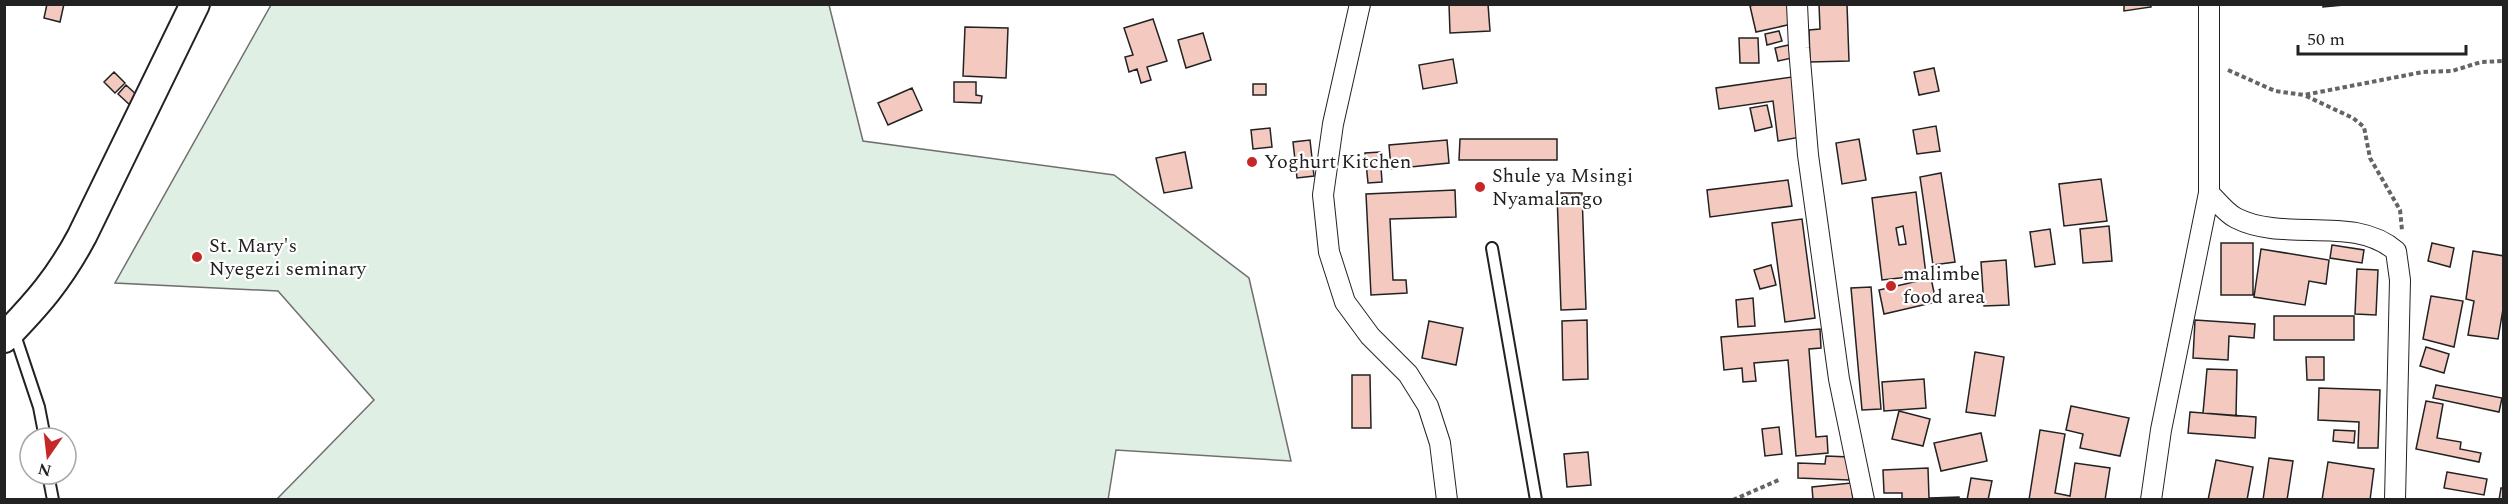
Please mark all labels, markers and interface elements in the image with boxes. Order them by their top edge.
scale bar [2298,18,2466,56]
text: 50 m [2307,26,2345,53]
place label: Yoghurt Kitchen [1264,147,1411,177]
marker: Yoghurt Kitchen [1245,155,1259,169]
place label: Shule ya Msingi Nyamalango [1492,161,1633,214]
marker: Shule ya Msingi Nyamalango [1473,180,1487,194]
place label: St. Mary's Nyegezi seminary [209,231,367,284]
marker: St. Mary's Nyegezi seminary [190,250,204,264]
place label: malimbe food area [1903,259,1985,312]
marker: malimbe food area [1884,279,1898,293]
north arrow [18,426,78,486]
text: N [35,456,54,483]

